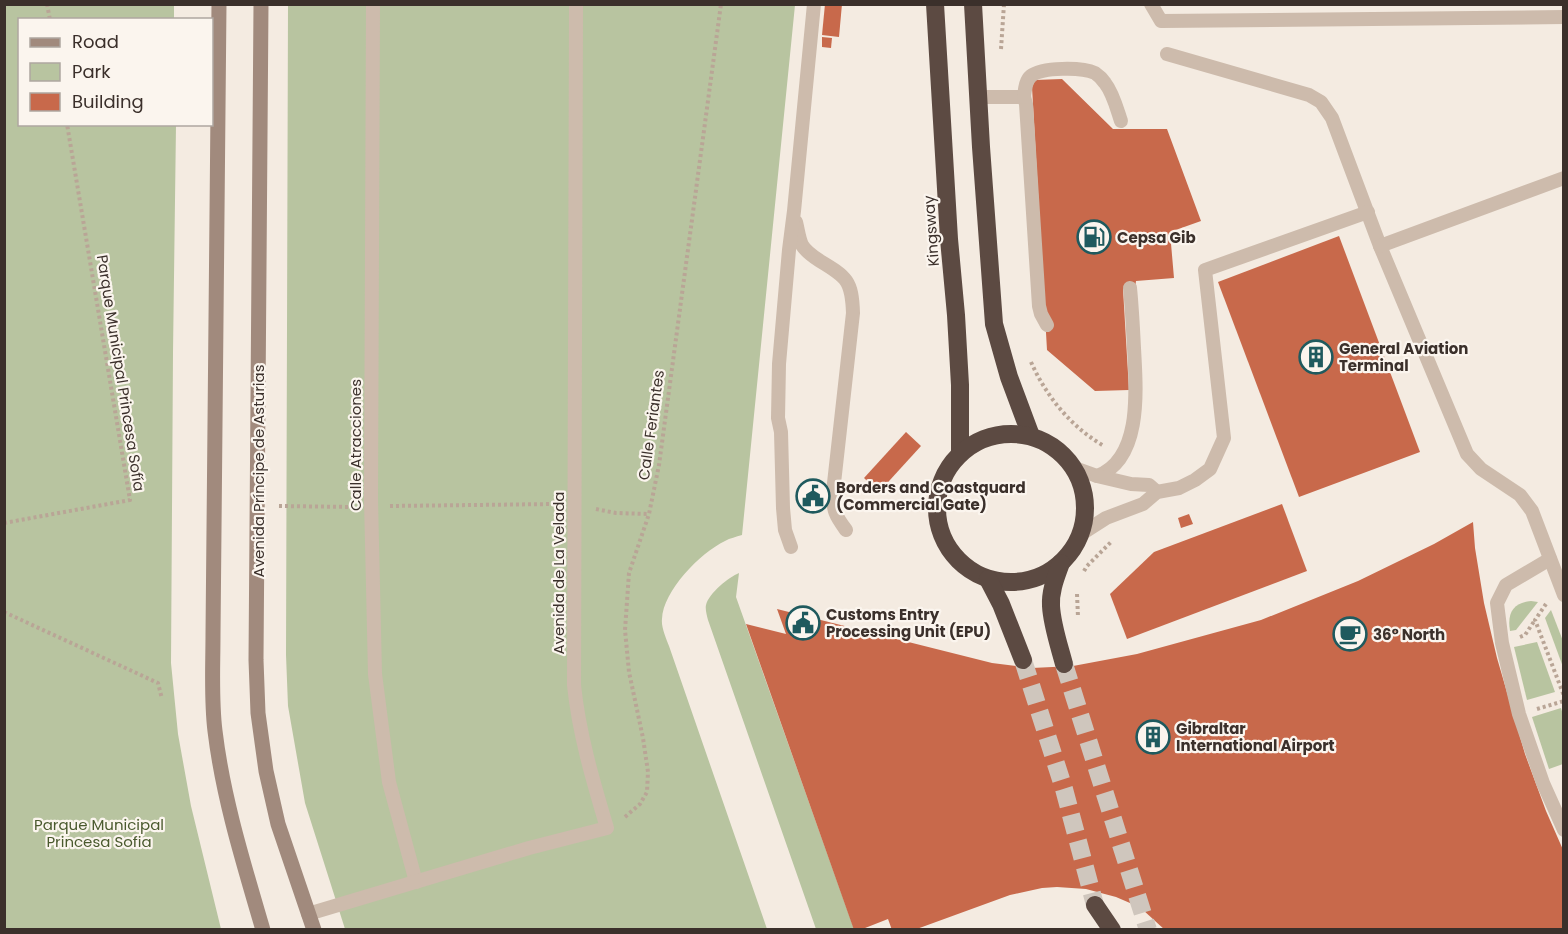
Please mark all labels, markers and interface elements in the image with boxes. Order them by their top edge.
legend [18,18,213,126]
text: Road [72,29,119,54]
text: Park [72,59,111,84]
text: Building [72,89,144,114]
street label: Kingsway [918,194,944,267]
fuel station icon: Cepsa Gib [1076,219,1112,255]
place label: Cepsa Gib [1117,227,1196,248]
street label: Parque Municipal Princesa Sofía [92,253,150,493]
place label: General Aviation Terminal [1339,338,1468,376]
building icon: General Aviation Terminal [1298,339,1334,375]
street label: Avenida Príncipe de Asturias [248,364,269,577]
street label: Calle Feriantes [633,368,669,481]
street label: Calle Atracciones [345,379,366,511]
place label: Borders and Coastguard (Commercial Gate) [836,477,1026,515]
public building icon: Borders and Coastguard (Commercial Gate) [795,478,831,514]
street label: Avenida de La Velada [548,491,569,655]
place label: Customs Entry Processing Unit (EPU) [826,604,991,642]
public building icon: Customs Entry Processing Unit (EPU) [785,605,821,641]
cafe icon: 36° North [1332,616,1368,652]
place label: 36° North [1373,624,1445,645]
place label: Gibraltar International Airport [1176,718,1335,756]
building icon: Gibraltar International Airport [1135,719,1171,755]
park label: Parque Municipal Princesa Sofia [34,814,164,852]

